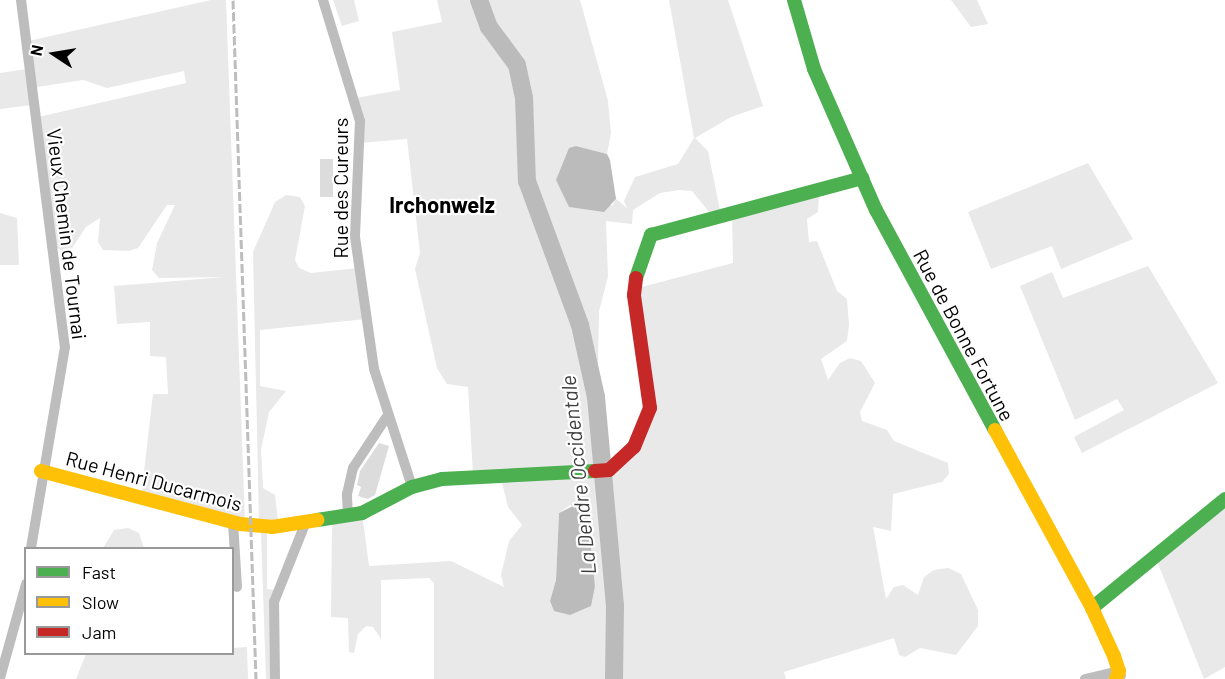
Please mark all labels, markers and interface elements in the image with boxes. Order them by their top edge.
north arrow [24,24,84,84]
text: N [26,43,46,57]
street label: Rue des Cureurs [328,118,352,258]
street label: Vieux Chemin de Tournai [42,127,92,341]
district label: Irchonwelz [389,192,495,218]
street label: Rue de Bonne Fortune [909,245,1019,425]
water label: La Dendre Occidentale [555,374,601,576]
street label: Rue Henri Ducarmois [63,446,245,516]
legend [24,547,234,655]
text: Fast [82,561,116,583]
text: Slow [82,591,119,613]
text: Jam [82,621,116,643]

